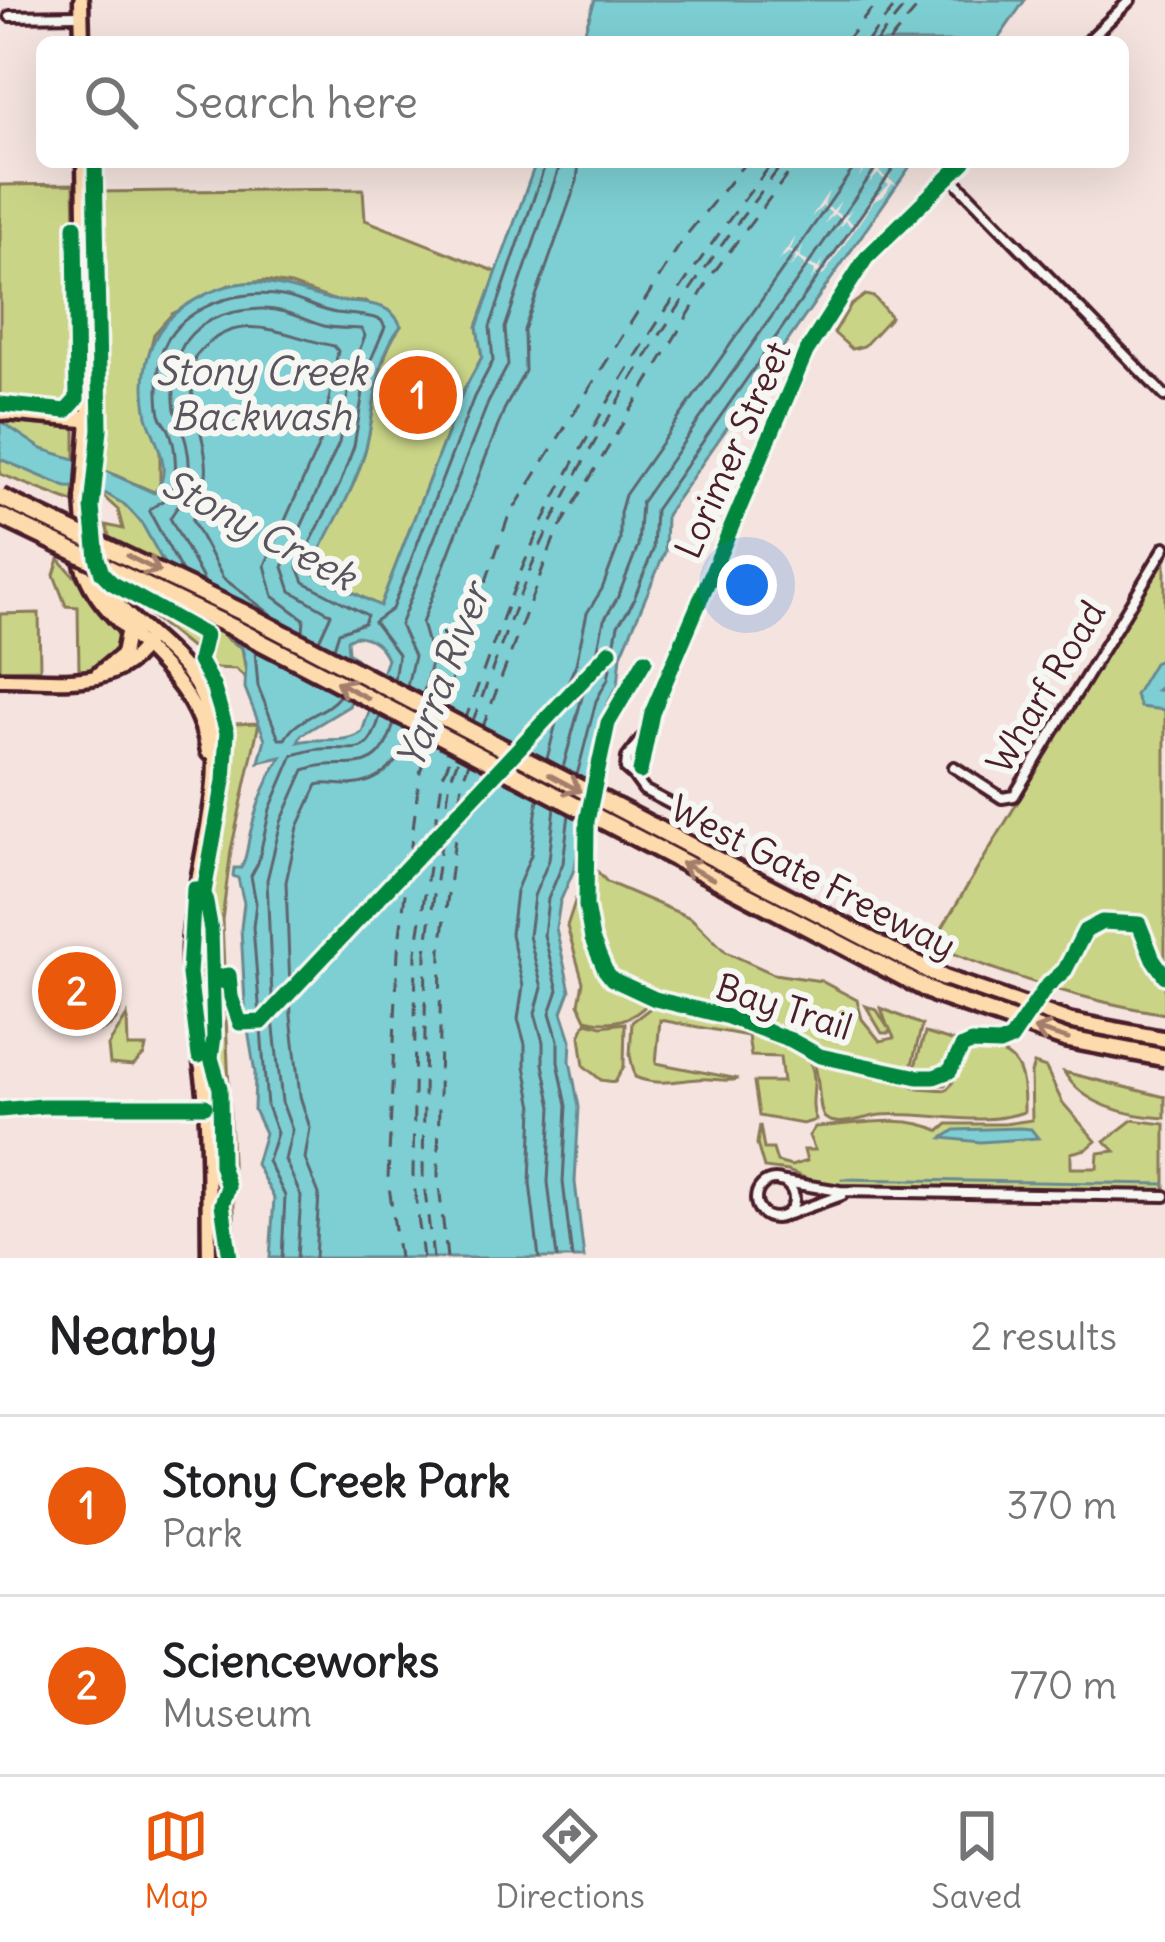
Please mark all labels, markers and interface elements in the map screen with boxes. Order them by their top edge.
search box [36,36,1129,168]
icon: search [78,69,144,135]
text: Search here [174,74,418,130]
street label: Lorimer Street [665,335,801,565]
water label: Stony Creek Backwash [155,347,370,441]
pin: 1 [379,350,457,440]
water label: Stony Creek [154,459,367,603]
one-way arrow [126,554,161,577]
your location [717,555,777,615]
water label: Yarra River [385,573,502,775]
street label: Wharf Road [977,592,1115,782]
one-way arrow [335,678,370,701]
one-way arrow [546,772,581,795]
street label: West Gate Freeway [663,786,963,968]
one-way arrow [680,859,715,882]
pin: 2 [38,946,116,1036]
street label: Bay Trail [710,964,858,1050]
one-way arrow [1032,1022,1070,1044]
text: Nearby [48,1304,217,1368]
text: 2 results [970,1312,1117,1361]
text: Stony Creek Park [162,1453,510,1509]
text: 1 [79,1481,95,1530]
text: 370 m [1007,1481,1117,1530]
text: Park [162,1509,243,1558]
text: Scienceworks [162,1633,439,1689]
text: 2 [76,1661,98,1710]
text: 770 m [1010,1661,1117,1710]
text: Museum [162,1689,312,1738]
tab: Map [143,1803,209,1917]
tab: Directions [496,1803,645,1917]
tab: Saved [931,1803,1022,1917]

